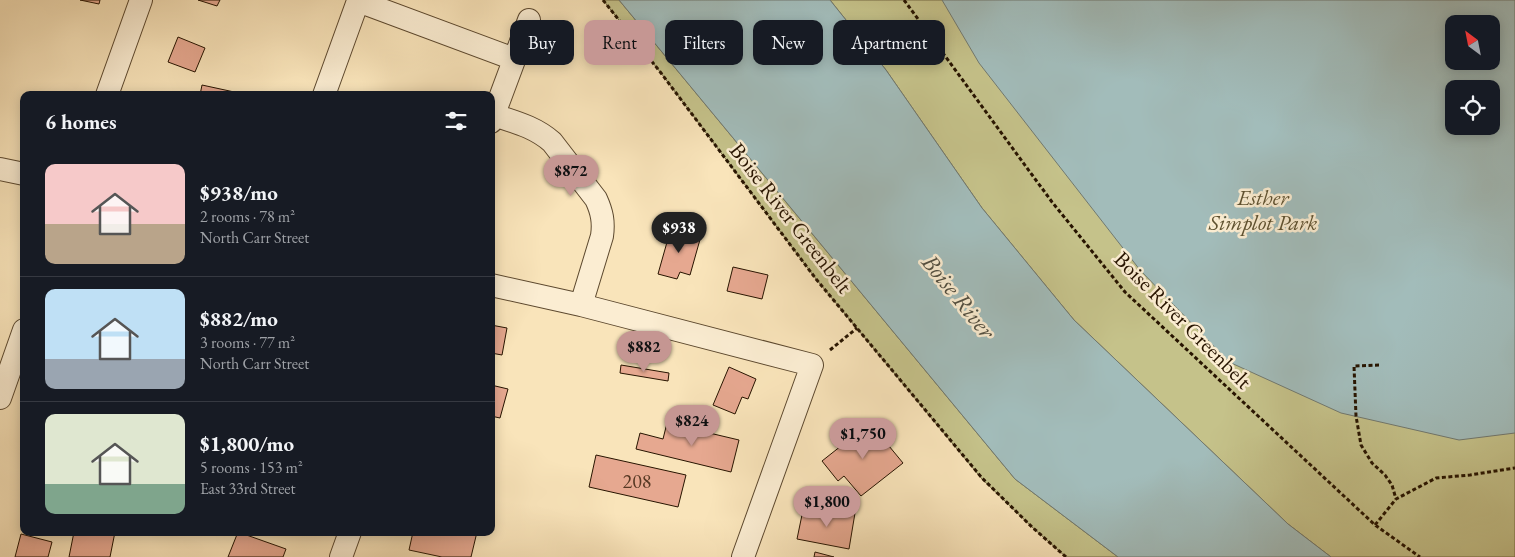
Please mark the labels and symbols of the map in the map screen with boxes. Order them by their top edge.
north arrow [1445,15,1500,70]
street label: Boise River Greenbelt [723,137,859,299]
pin: $872 [541,154,601,197]
park label: Esther Simplot Park [1208,183,1317,237]
pin: $938 [649,212,709,254]
street label: Boise River Greenbelt [1108,245,1258,395]
water label: Boise River [915,247,1004,346]
pin: $882 [614,330,674,373]
pin: $824 [662,404,722,447]
pin: $1,750 [822,418,904,460]
house number: 208 [623,468,651,494]
pin: $1,800 [786,486,868,528]

